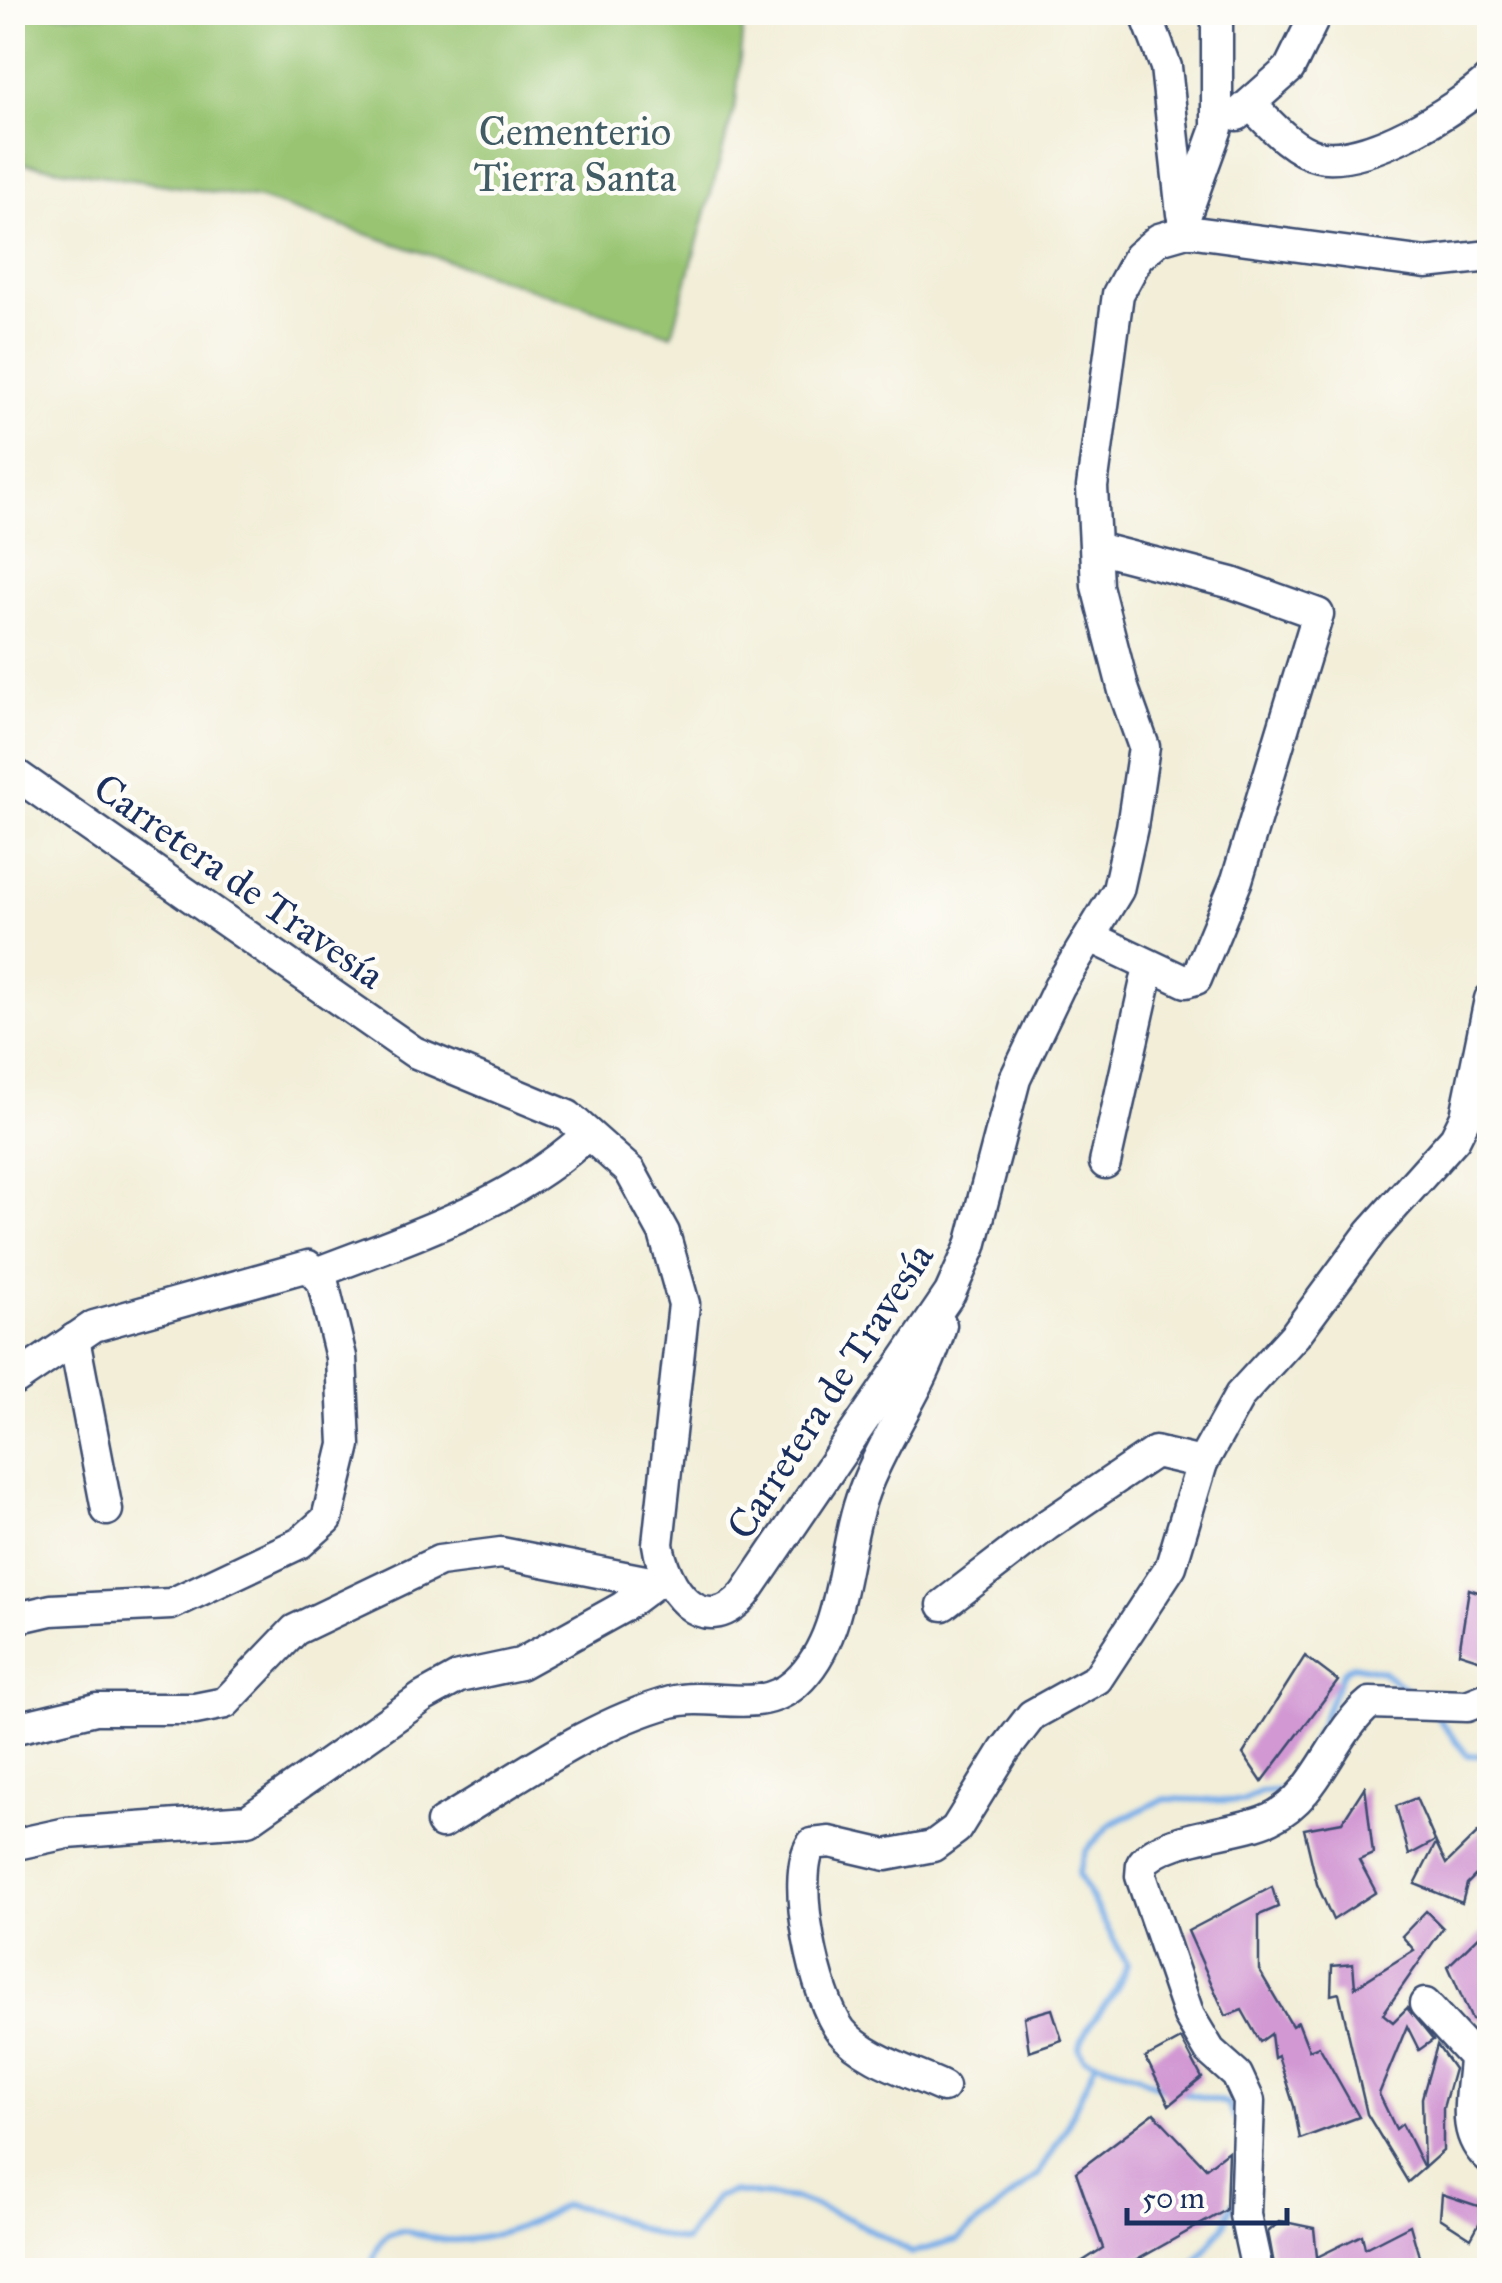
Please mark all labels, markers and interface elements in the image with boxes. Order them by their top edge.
park label: Cementerio Tierra Santa [474,107,677,202]
street label: Carretera de Travesía [84,763,394,1000]
street label: Carretera de Travesía [716,1234,944,1548]
scale bar [1127,2163,1287,2225]
text: 50 m [1142,2180,1205,2216]

